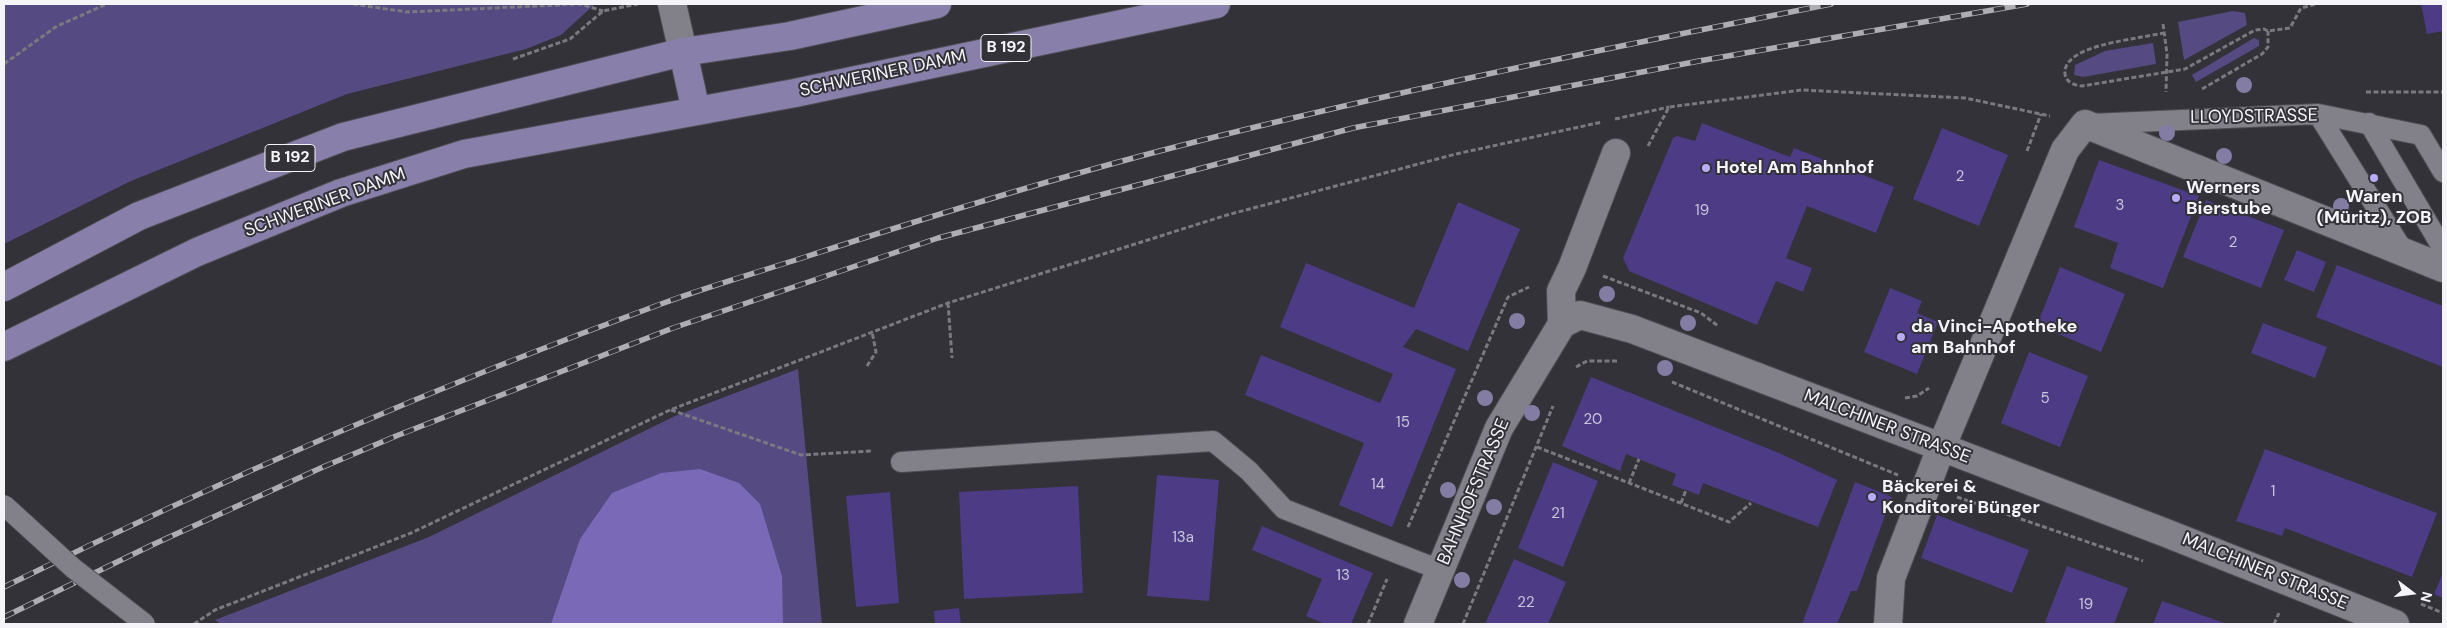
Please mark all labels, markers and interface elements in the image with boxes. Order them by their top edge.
road number: B 192 [981,34,1031,62]
street label: SCHWERINER DAMM [798,46,968,102]
street label: LLOYDSTRASSE [2190,105,2318,129]
road number: B 192 [265,144,315,172]
place label: Hotel Am Bahnhof [1716,157,1874,179]
marker: Hotel Am Bahnhof [1700,162,1712,174]
street label: SCHWERINER DAMM [241,164,409,242]
house number: 2 [1956,168,1964,186]
marker: Waren (Müritz), ZOB [2368,172,2380,184]
place label: Werners Bierstube [2186,177,2271,220]
place label: Waren (Müritz), ZOB [2317,186,2431,228]
marker: Werners Bierstube [2170,192,2182,204]
house number: 3 [2116,197,2124,215]
house number: 19 [1695,202,1709,220]
house number: 2 [2229,234,2237,252]
place label: da Vinci-Apotheke am Bahnhof [1911,316,2077,358]
marker: da Vinci-Apotheke am Bahnhof [1895,331,1907,343]
street label: MALCHINER STRASSE [1801,385,1973,469]
house number: 5 [2040,390,2050,408]
house number: 20 [1584,411,1602,429]
house number: 15 [1396,414,1410,432]
street label: BAHNHOFSTRASSE [1433,416,1515,568]
house number: 14 [1371,476,1385,494]
place label: Bäckerei & Konditorei Bünger [1882,476,2040,518]
house number: 1 [2271,483,2275,501]
marker: Bäckerei & Konditorei Bünger [1866,491,1878,503]
house number: 21 [1551,505,1565,523]
house number: 13a [1172,529,1194,547]
street label: MALCHINER STRASSE [2179,529,2351,615]
house number: 13 [1336,567,1350,585]
north arrow [2387,568,2437,618]
text: N [2416,590,2437,604]
house number: 22 [1517,594,1535,612]
house number: 19 [2079,596,2093,614]

